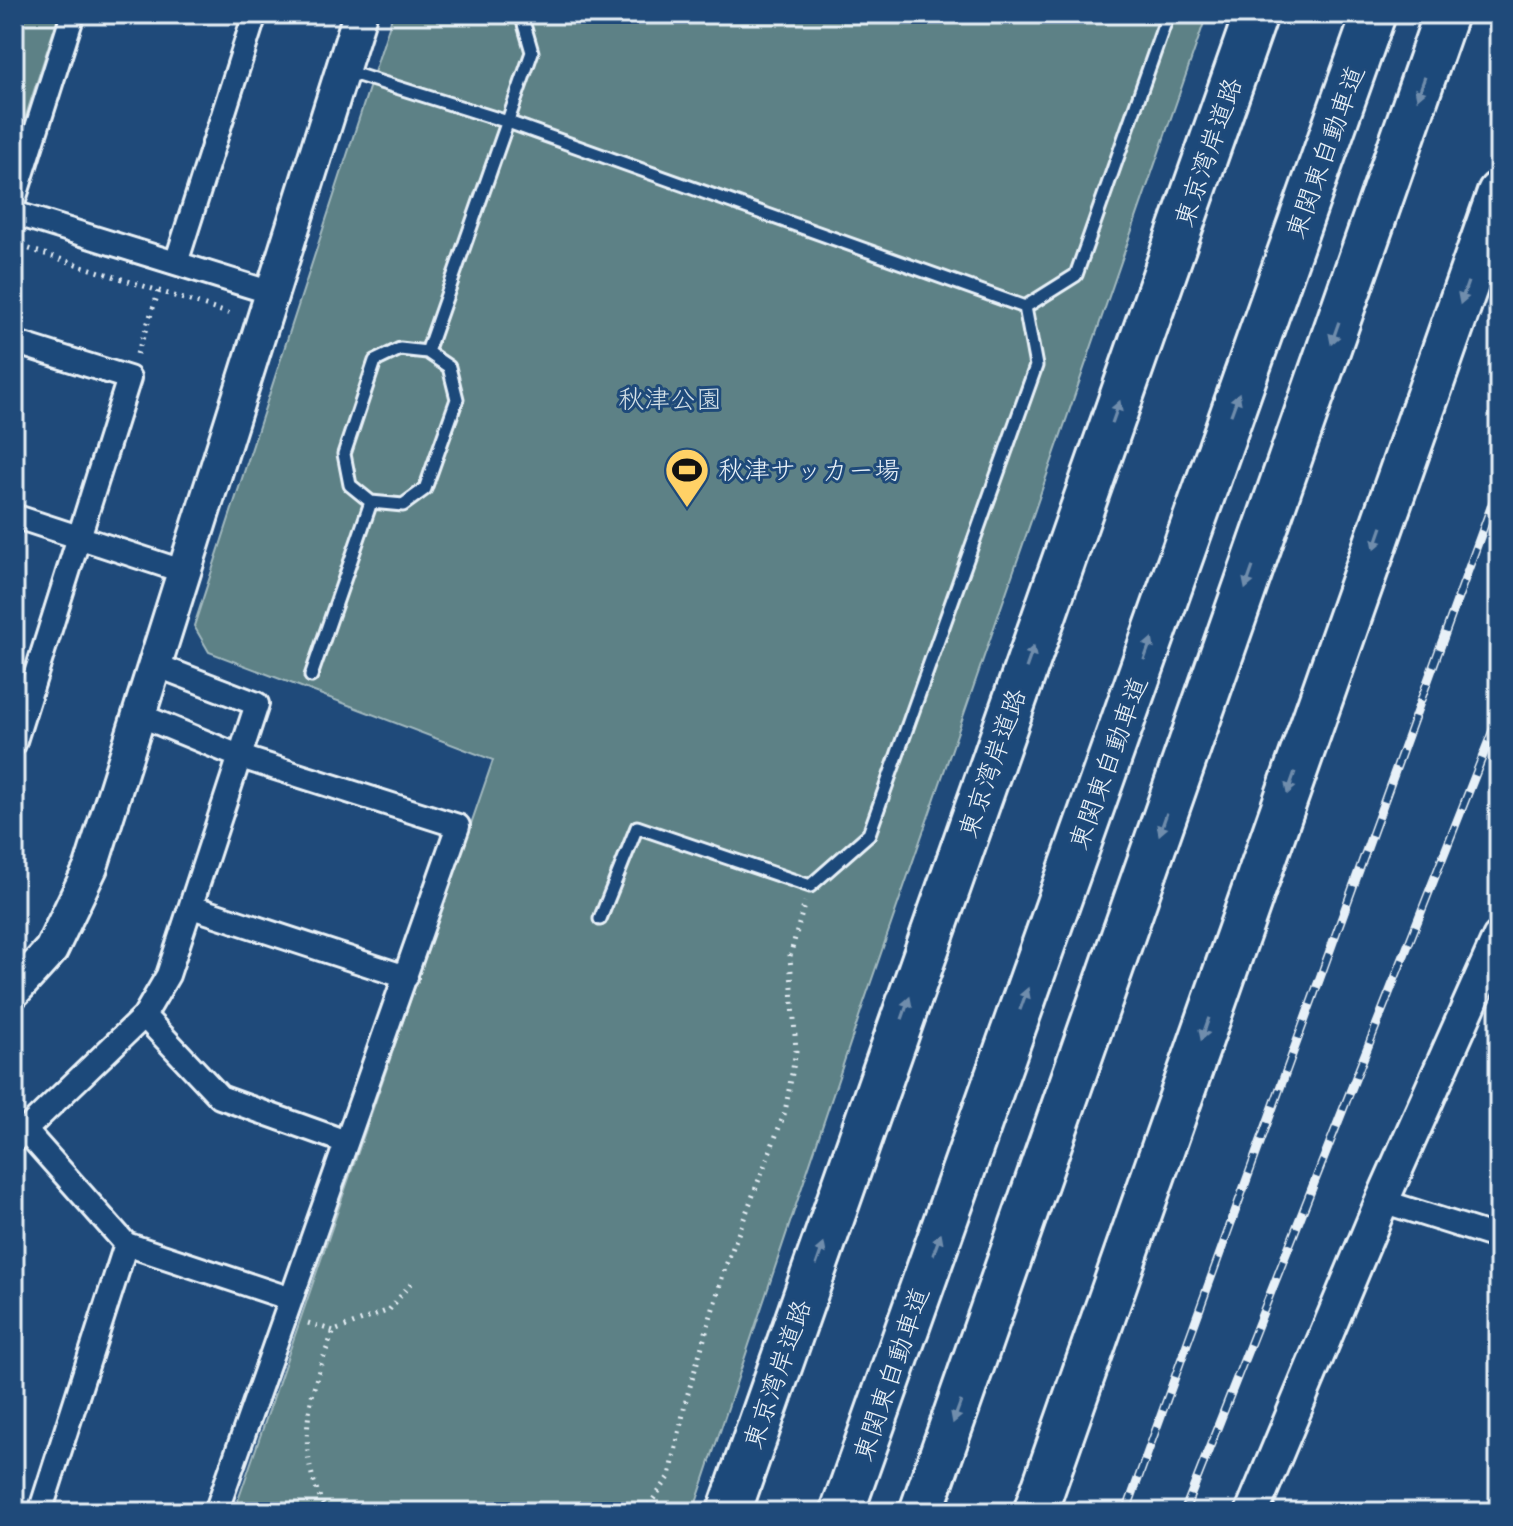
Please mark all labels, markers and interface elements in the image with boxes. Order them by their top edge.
street label: 東関東自動車道 [1279,61,1377,245]
street label: 東京湾岸道路 [1167,73,1254,233]
one-way arrow [1414,76,1426,100]
one-way arrow [1457,281,1469,305]
one-way arrow [1328,321,1340,345]
park label: 秋津公園 [618,383,722,421]
one-way arrow [1230,392,1242,416]
one-way arrow [1110,400,1123,424]
sports icon: 秋津サッカー場 [663,446,711,509]
place label: 秋津サッカー場 [718,454,900,492]
one-way arrow [1371,526,1383,550]
one-way arrow [1242,567,1254,591]
one-way arrow [1142,637,1155,661]
one-way arrow [1024,645,1036,669]
street label: 東関東自動車道 [1062,672,1160,856]
street label: 東京湾岸道路 [951,684,1038,844]
one-way arrow [1285,772,1297,796]
one-way arrow [1156,812,1168,836]
one-way arrow [1018,987,1030,1011]
one-way arrow [900,996,913,1020]
one-way arrow [1198,1017,1211,1041]
one-way arrow [931,1232,943,1256]
one-way arrow [814,1241,826,1265]
street label: 東関東自動車道 [846,1283,941,1467]
street label: 東京湾岸道路 [736,1295,823,1455]
one-way arrow [950,1400,962,1424]

